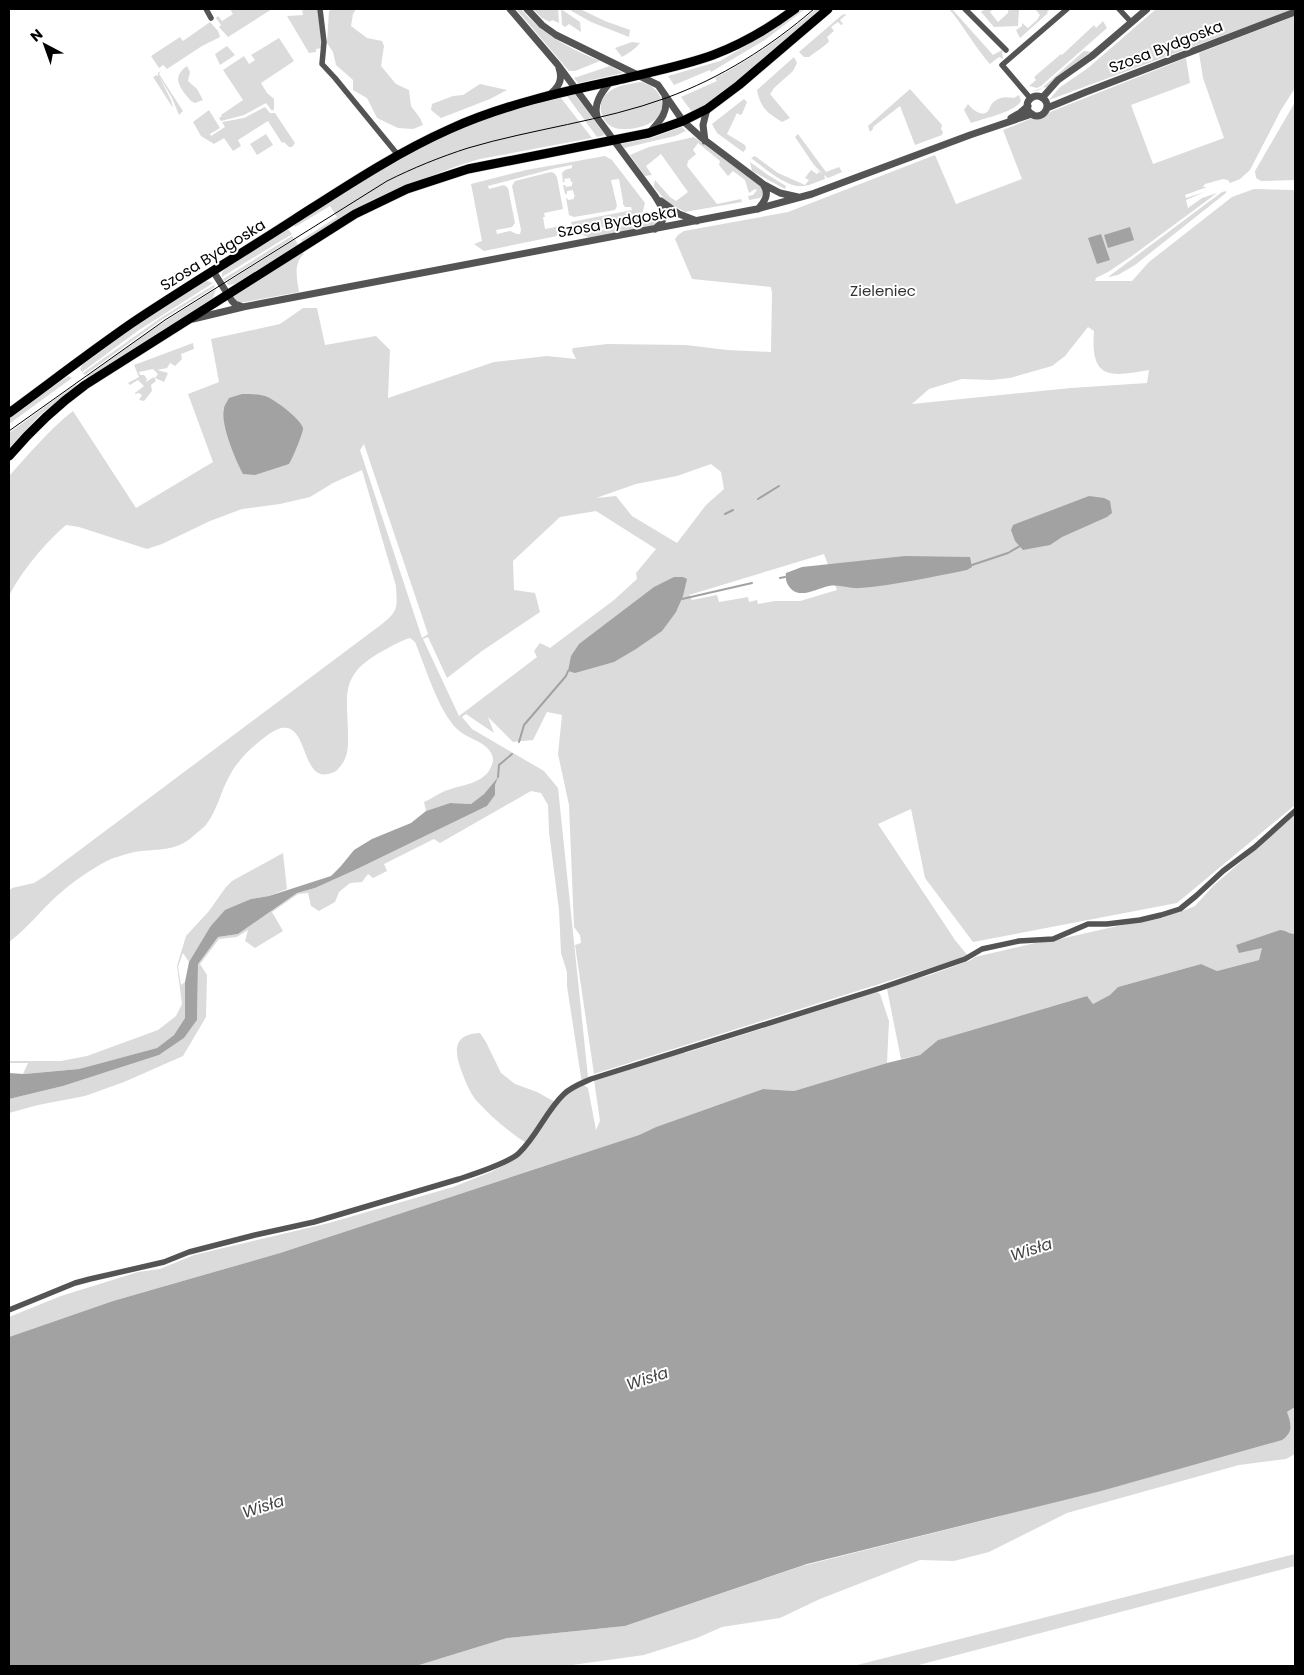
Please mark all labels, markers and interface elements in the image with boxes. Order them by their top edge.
street label: Szosa Bydgoska [1106,15,1226,78]
north arrow [20,20,70,70]
text: N [26,24,47,46]
street label: Szosa Bydgoska [556,201,678,242]
street label: Szosa Bydgoska [156,214,269,295]
park label: Zieleniec [850,280,916,301]
water label: Wisła [1007,1232,1055,1267]
water label: Wisła [623,1361,671,1396]
water label: Wisła [239,1489,287,1524]

